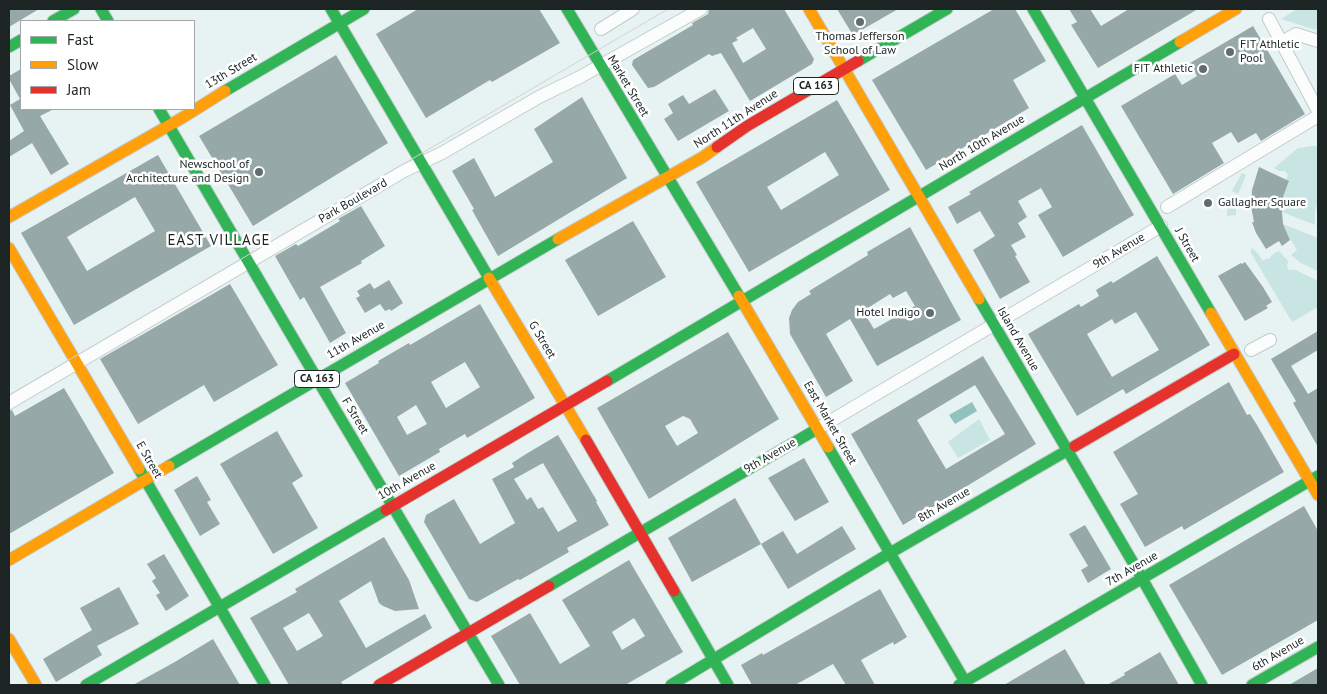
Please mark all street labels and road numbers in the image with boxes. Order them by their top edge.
street label: 13th Street [203,50,259,92]
street label: Market Street [604,53,652,119]
road number: CA 163 [794,78,838,94]
street label: North 11th Avenue [691,86,781,152]
street label: North 10th Avenue [937,112,1027,174]
street label: Park Boulevard [316,176,390,226]
street label: J Street [1171,225,1203,265]
street label: 9th Avenue [1090,230,1148,272]
street label: Island Avenue [994,304,1042,374]
street label: 11th Avenue [325,318,387,362]
street label: G Street [525,319,559,361]
road number: CA 163 [294,370,340,388]
street label: East Market Street [800,379,860,467]
street label: F Street [339,395,371,437]
street label: 9th Avenue [741,435,799,477]
street label: E Street [133,439,165,481]
street label: 10th Avenue [376,459,438,503]
street label: 8th Avenue [915,484,973,526]
street label: 7th Avenue [1103,548,1161,590]
street label: 6th Avenue [1249,633,1307,675]

